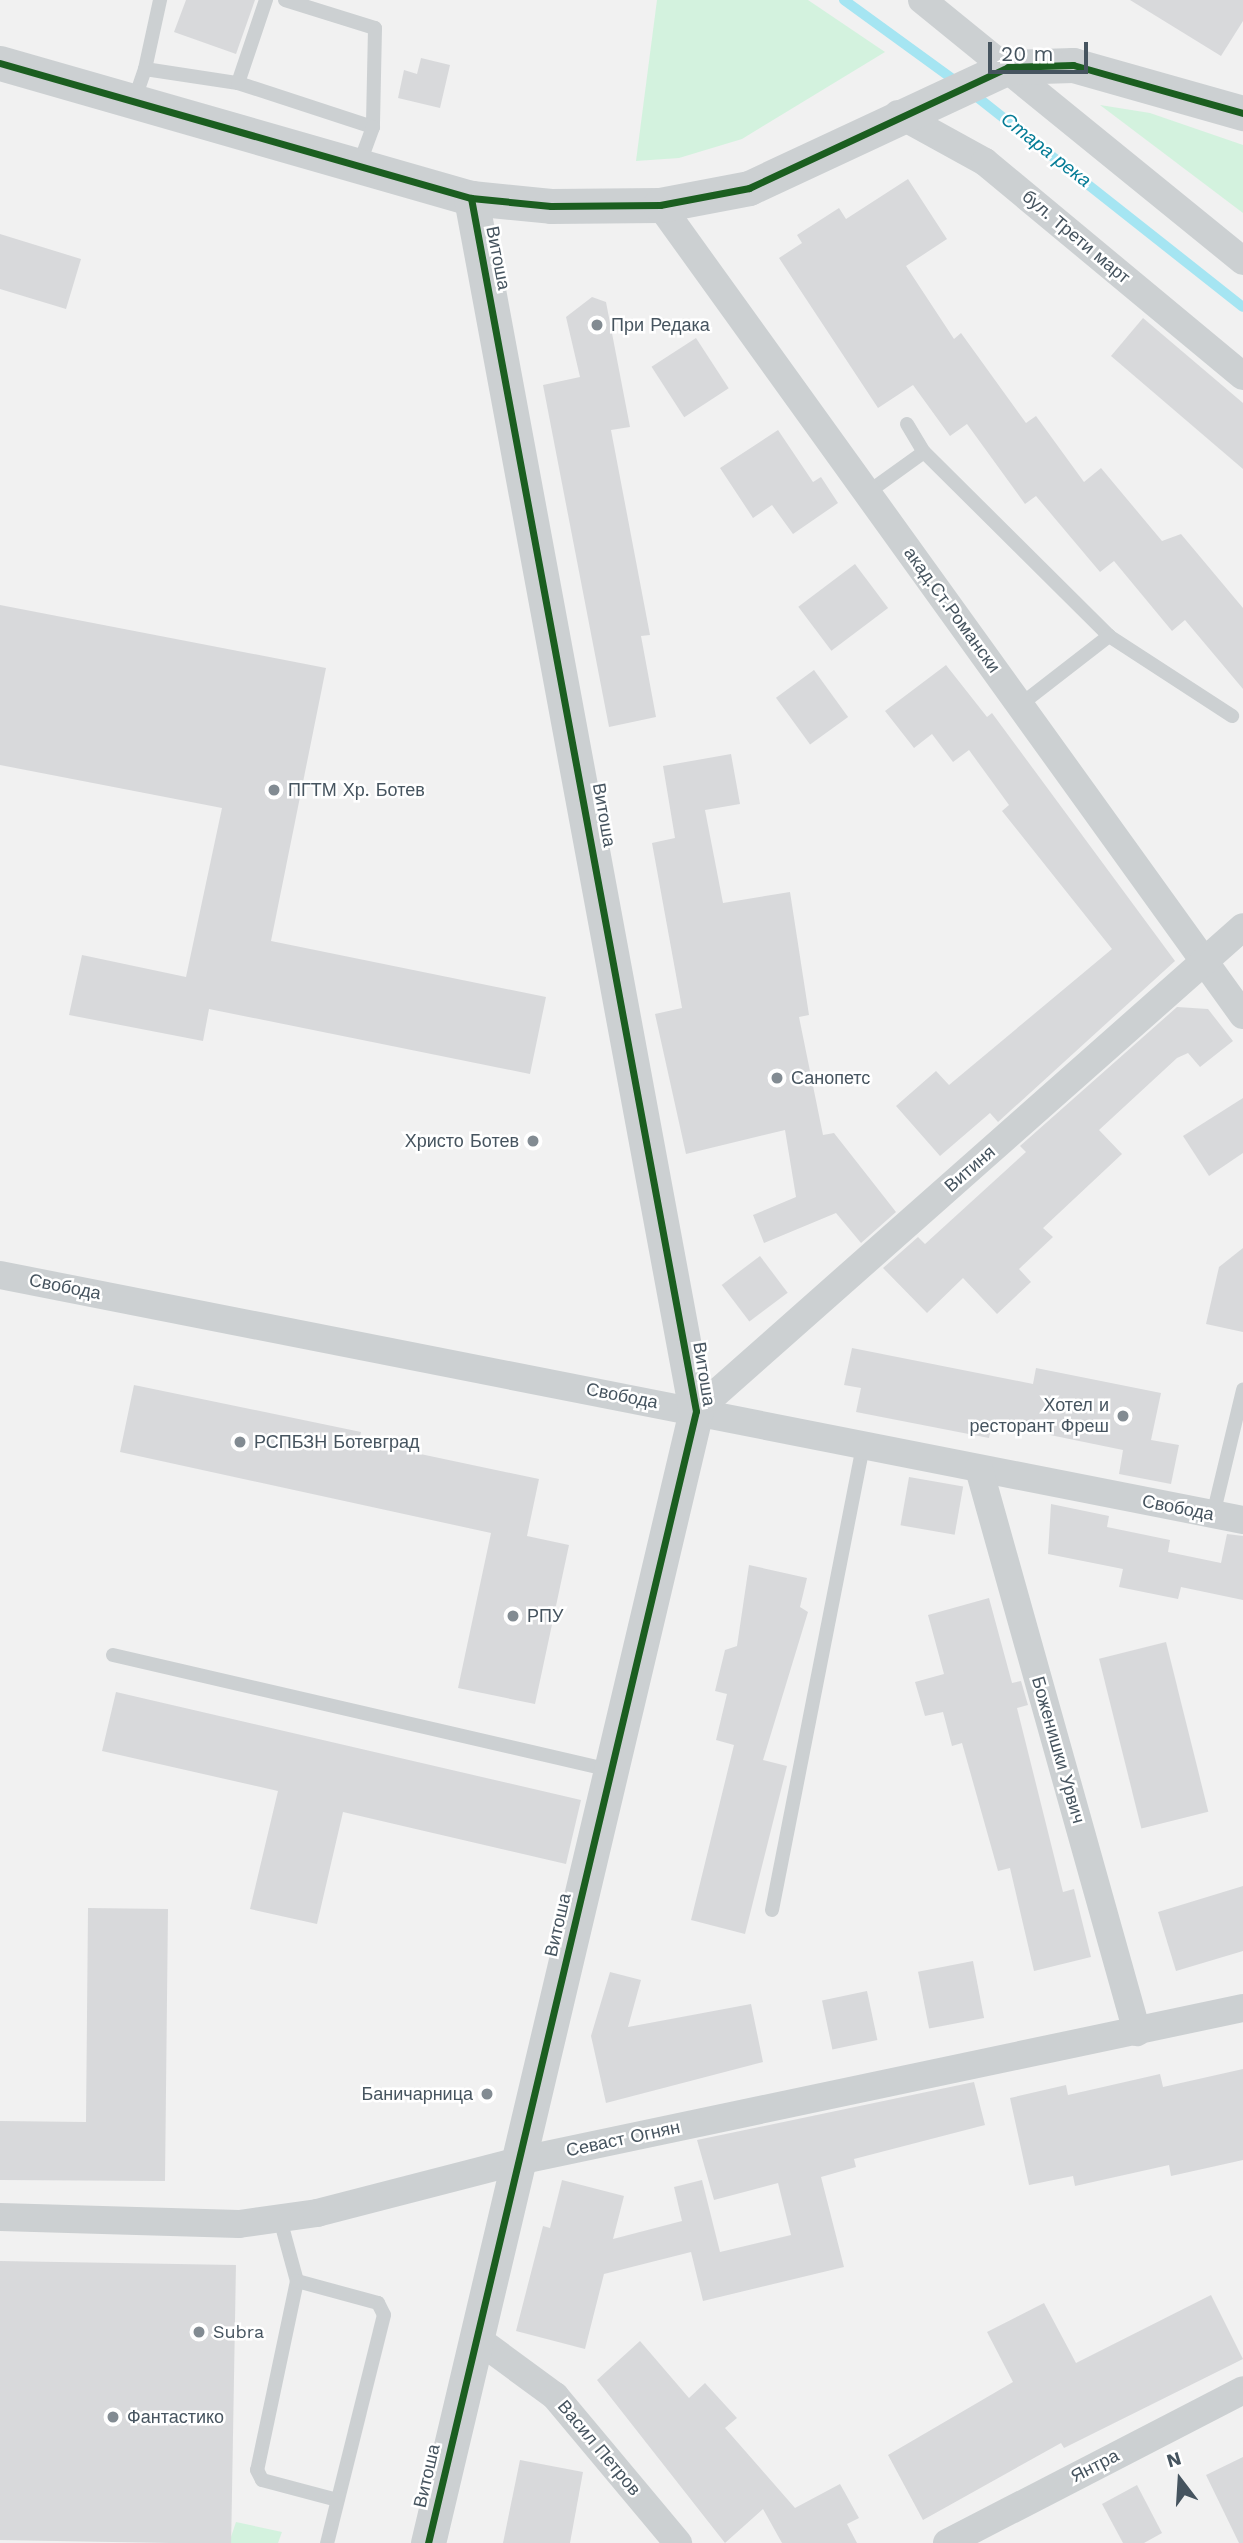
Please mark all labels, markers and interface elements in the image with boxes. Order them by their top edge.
scale bar [991,28,1091,72]
text: 20 m [1001,41,1053,66]
water label: Стара река [996,108,1096,192]
street label: бул. Трети март [1018,186,1134,288]
street label: Витоша [481,224,515,292]
place label: При Редака [611,314,710,336]
marker: При Редака [589,317,605,333]
street label: акад.Ст.Романски [899,543,1005,677]
place label: ПГТМ Хр. Ботев [288,779,425,801]
street label: Витоша [588,781,620,849]
marker: ПГТМ Хр. Ботев [266,782,282,798]
place label: Санопетс [791,1067,870,1089]
marker: Санопетс [769,1070,785,1086]
place label: Христо Ботев [405,1130,519,1152]
marker: Христо Ботев [525,1133,541,1149]
street label: Витиня [940,1141,1000,1197]
street label: Свобода [27,1269,103,1305]
street label: Витоша [688,1340,720,1408]
street label: Свобода [584,1378,660,1414]
place label: Хотел и ресторант Фреш [969,1395,1109,1438]
marker: Хотел и ресторант Фреш [1115,1408,1131,1424]
place label: РСПБЗН Ботевград [254,1431,419,1453]
marker: РСПБЗН Ботевград [232,1434,248,1450]
street label: Свобода [1140,1490,1216,1526]
place label: РПУ [527,1605,563,1627]
marker: РПУ [505,1608,521,1624]
street label: Боженишки Урвич [1027,1674,1089,1826]
street label: Витоша [540,1891,576,1959]
place label: Баничарница [361,2083,473,2105]
marker: Баничарница [479,2086,495,2102]
street label: Севаст Огнян [564,2116,682,2162]
place label: Subra [213,2321,264,2343]
marker: Subra [191,2324,207,2340]
street label: Васил Петров [553,2396,645,2500]
place label: Фантастико [127,2406,224,2428]
marker: Фантастико [105,2409,121,2425]
street label: Витоша [409,2442,445,2510]
street label: Янтра [1067,2445,1123,2487]
north arrow [1145,2445,1215,2515]
text: N [1164,2446,1184,2472]

